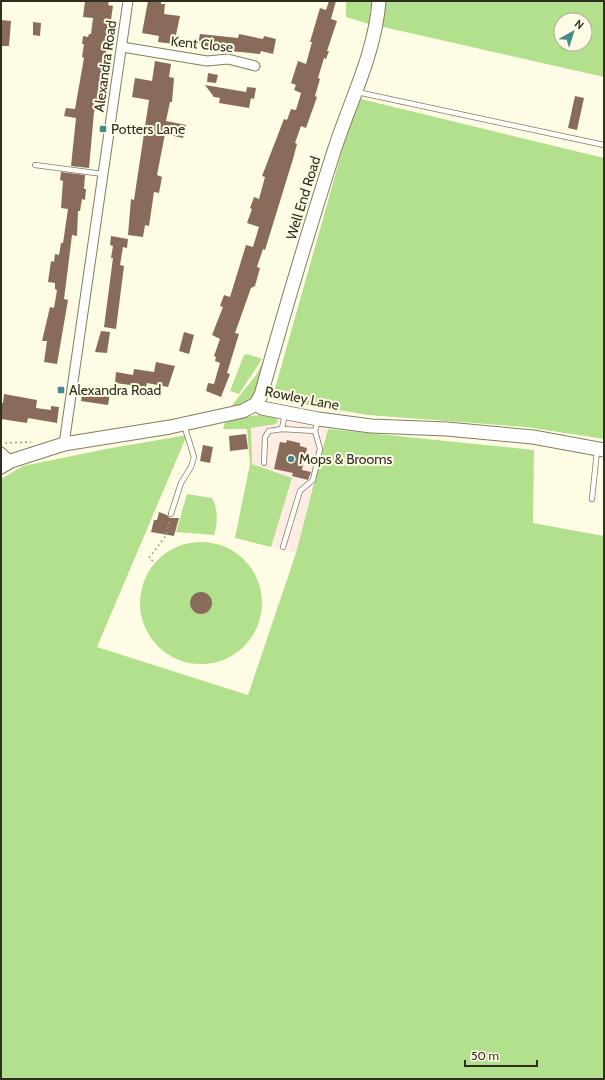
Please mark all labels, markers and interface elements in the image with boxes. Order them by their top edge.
north arrow [553,12,593,52]
text: N [572,16,587,32]
street label: Alexandra Road [90,19,120,113]
street label: Kent Close [170,32,234,56]
place label: Potters Lane [111,120,185,138]
marker: Potters Lane [98,124,108,134]
street label: Well End Road [282,154,324,242]
place label: Alexandra Road [69,381,161,399]
street label: Rowley Lane [263,382,341,414]
marker: Alexandra Road [56,385,66,395]
place label: Mops & Brooms [299,450,393,468]
marker: Mops & Brooms [286,454,296,464]
scale bar [465,1042,537,1068]
text: 50 m [471,1048,499,1063]

